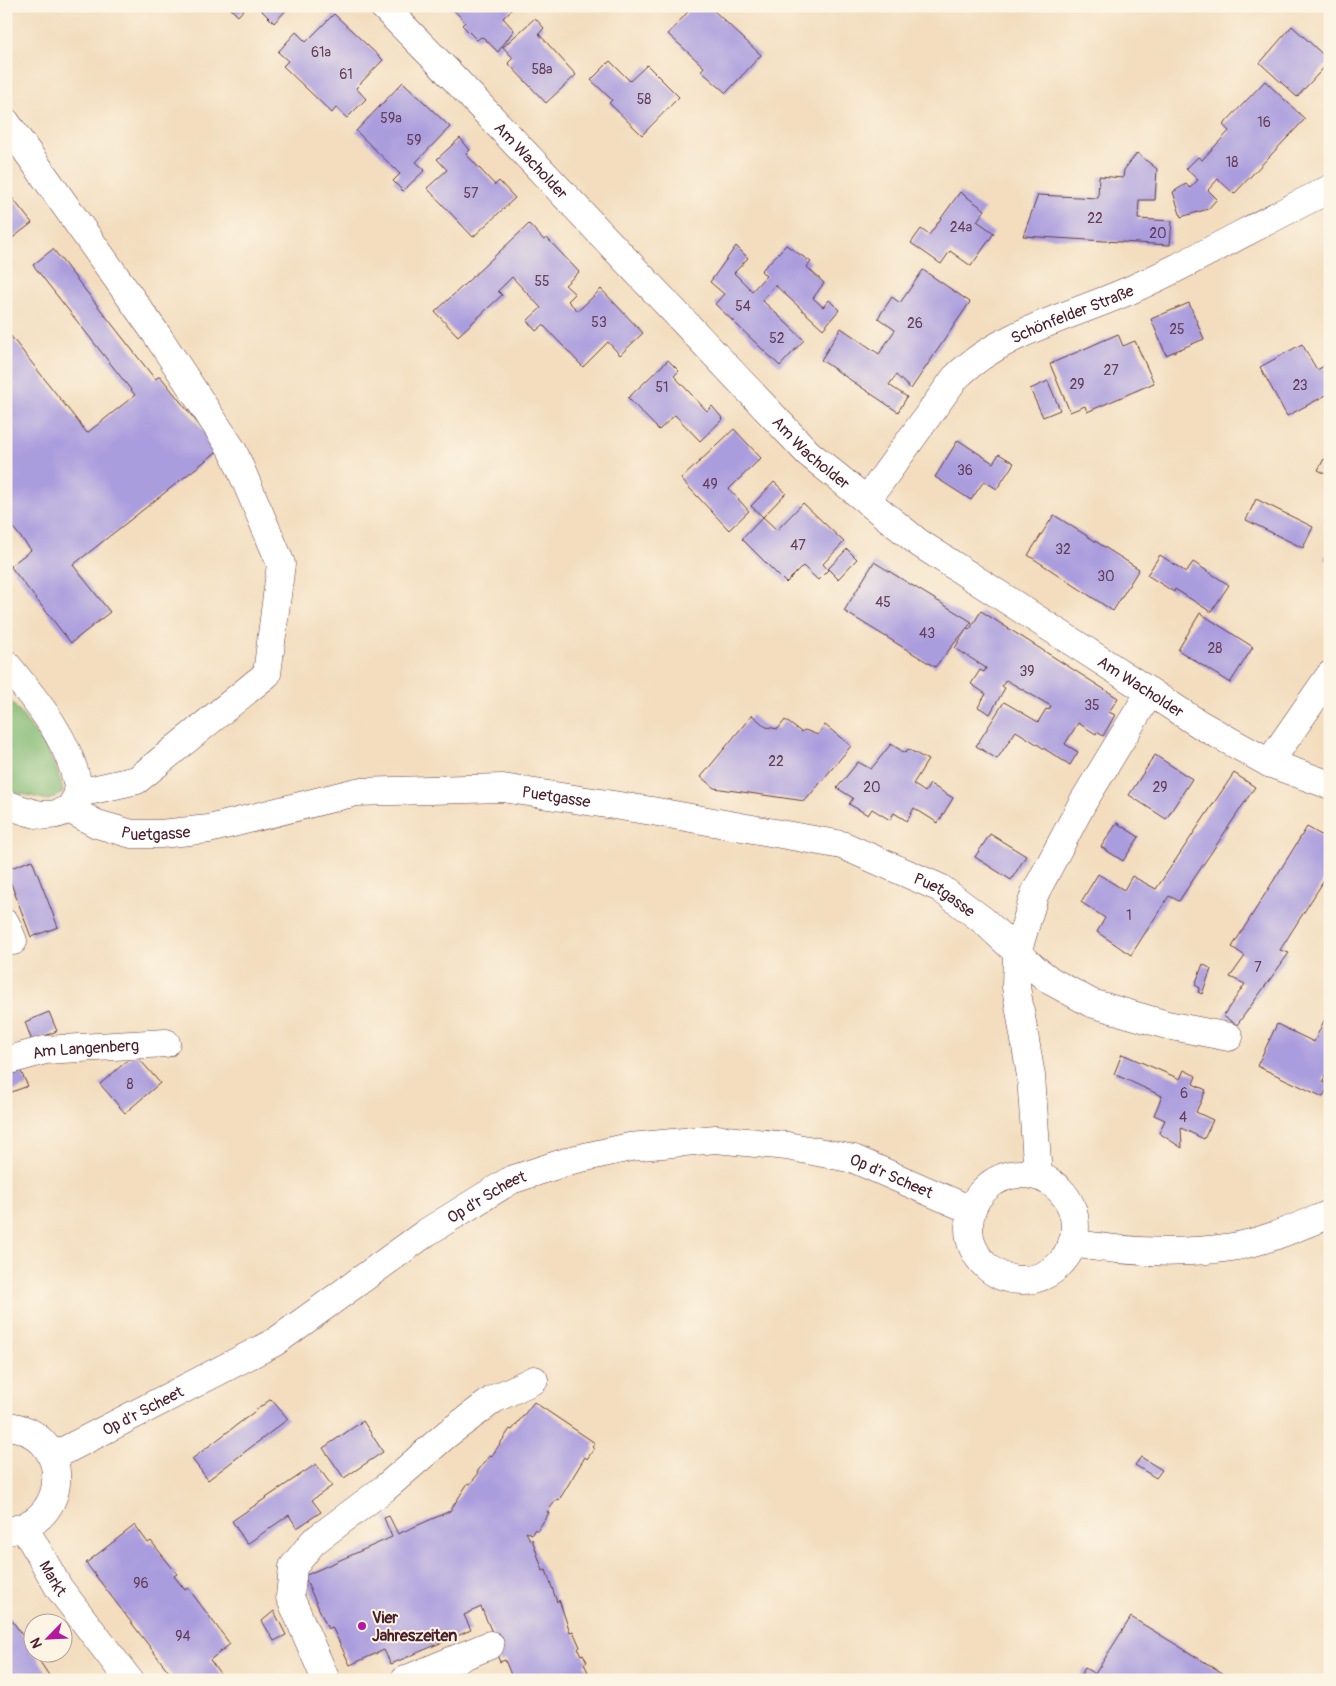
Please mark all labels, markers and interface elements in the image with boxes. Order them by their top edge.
house number: 61a [311,44,331,61]
house number: 58a [531,61,553,78]
house number: 61 [339,66,353,83]
house number: 58 [637,91,651,108]
house number: 59a [380,110,402,127]
house number: 16 [1257,114,1271,131]
street label: Am Wacholder [490,118,572,204]
house number: 59 [407,132,421,149]
house number: 18 [1226,154,1238,171]
house number: 57 [464,185,479,202]
house number: 22 [1087,210,1103,227]
house number: 24a [950,219,972,236]
house number: 20 [1149,225,1167,242]
house number: 55 [534,273,550,290]
street label: Schönfelder Straße [1008,281,1137,348]
house number: 54 [735,298,751,315]
house number: 53 [591,314,607,331]
house number: 26 [907,315,923,332]
house number: 25 [1169,321,1185,338]
house number: 52 [769,330,785,347]
house number: 27 [1103,362,1119,379]
house number: 29 [1069,376,1085,393]
house number: 23 [1292,377,1308,394]
house number: 51 [655,379,669,396]
street label: Am Wacholder [768,413,854,494]
house number: 36 [957,462,973,479]
house number: 49 [702,476,718,493]
house number: 47 [790,537,806,554]
house number: 32 [1055,541,1071,558]
house number: 30 [1097,568,1115,585]
house number: 45 [875,594,891,611]
house number: 43 [919,625,935,642]
house number: 28 [1208,640,1222,657]
street label: Am Wacholder [1094,652,1188,722]
house number: 39 [1019,663,1035,680]
house number: 35 [1084,697,1100,714]
house number: 22 [768,753,784,770]
house number: 20 [863,779,881,796]
house number: 29 [1152,779,1168,796]
street label: Puetgasse [521,782,592,812]
street label: Puetgasse [119,822,191,845]
street label: Puetgasse [911,869,979,922]
house number: 1 [1126,907,1132,924]
house number: 7 [1254,959,1262,976]
street label: Am Langenberg [30,1036,139,1064]
house number: 8 [126,1076,134,1093]
house number: 6 [1180,1085,1188,1102]
house number: 4 [1179,1109,1187,1126]
street label: Op d’r Scheet [847,1149,936,1203]
street label: Op d’r Scheet [444,1167,529,1228]
street label: Op d’r Scheet [99,1382,188,1440]
street label: Markt [34,1557,71,1601]
house number: 96 [133,1575,149,1592]
place label: Vier Jahreszeiten [372,1608,457,1646]
north arrow [22,1614,72,1664]
marker: Vier Jahreszeiten [356,1620,368,1632]
house number: 94 [175,1628,191,1645]
text: N [27,1635,46,1651]

